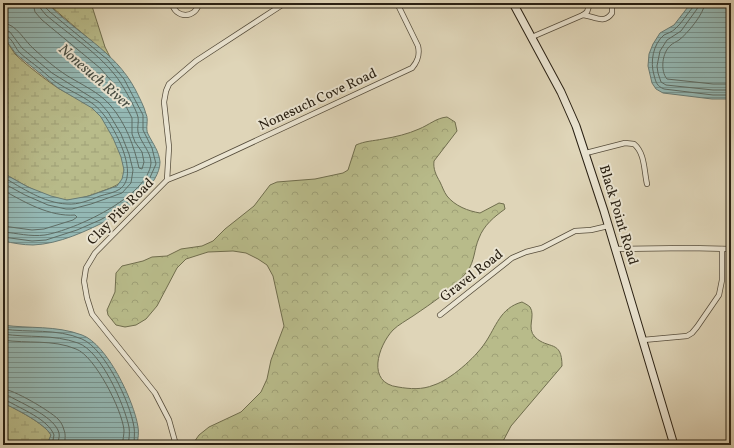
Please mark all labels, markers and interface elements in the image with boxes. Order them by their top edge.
water label: Nonesuch River [53,40,135,115]
street label: Nonesuch Cove Road [256,64,380,136]
street label: Black Point Road [594,163,642,267]
street label: Clay Pits Road [83,174,159,250]
street label: Gravel Road [437,245,508,307]

